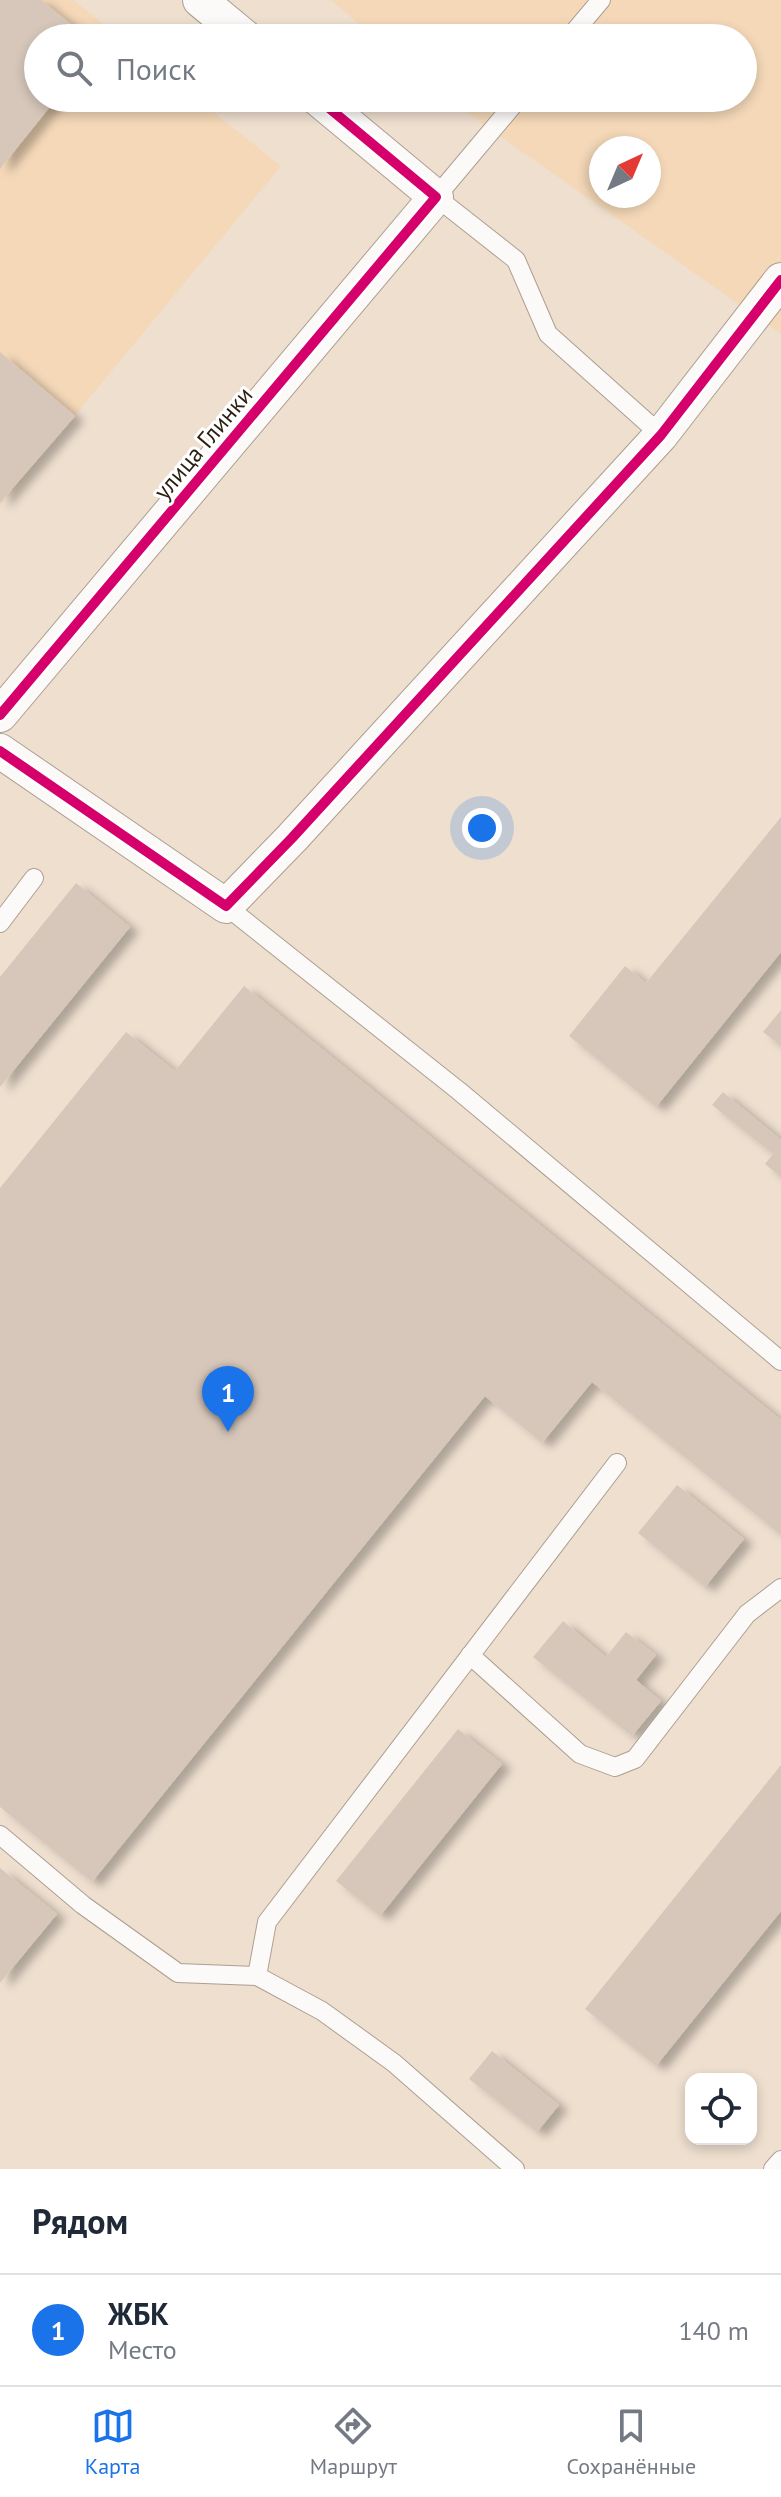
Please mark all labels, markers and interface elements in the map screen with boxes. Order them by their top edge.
search box [24,24,757,112]
icon: search [52,46,96,90]
text: Поиск [116,49,196,88]
north arrow [589,136,661,208]
street label: улица Глинки [147,380,259,506]
your location [462,808,502,848]
pin: 1 [202,1366,254,1432]
map controls [685,2073,757,2145]
button: locate [685,2073,757,2145]
text: Рядом [32,2199,128,2243]
text: ЖБК [108,2294,169,2333]
text: 1 [51,2314,65,2347]
text: 140 m [678,2314,749,2347]
text: Место [108,2333,177,2366]
tab: Карта [85,2404,140,2480]
tab: Маршрут [310,2404,397,2480]
tab: Сохранённые [566,2404,696,2480]

